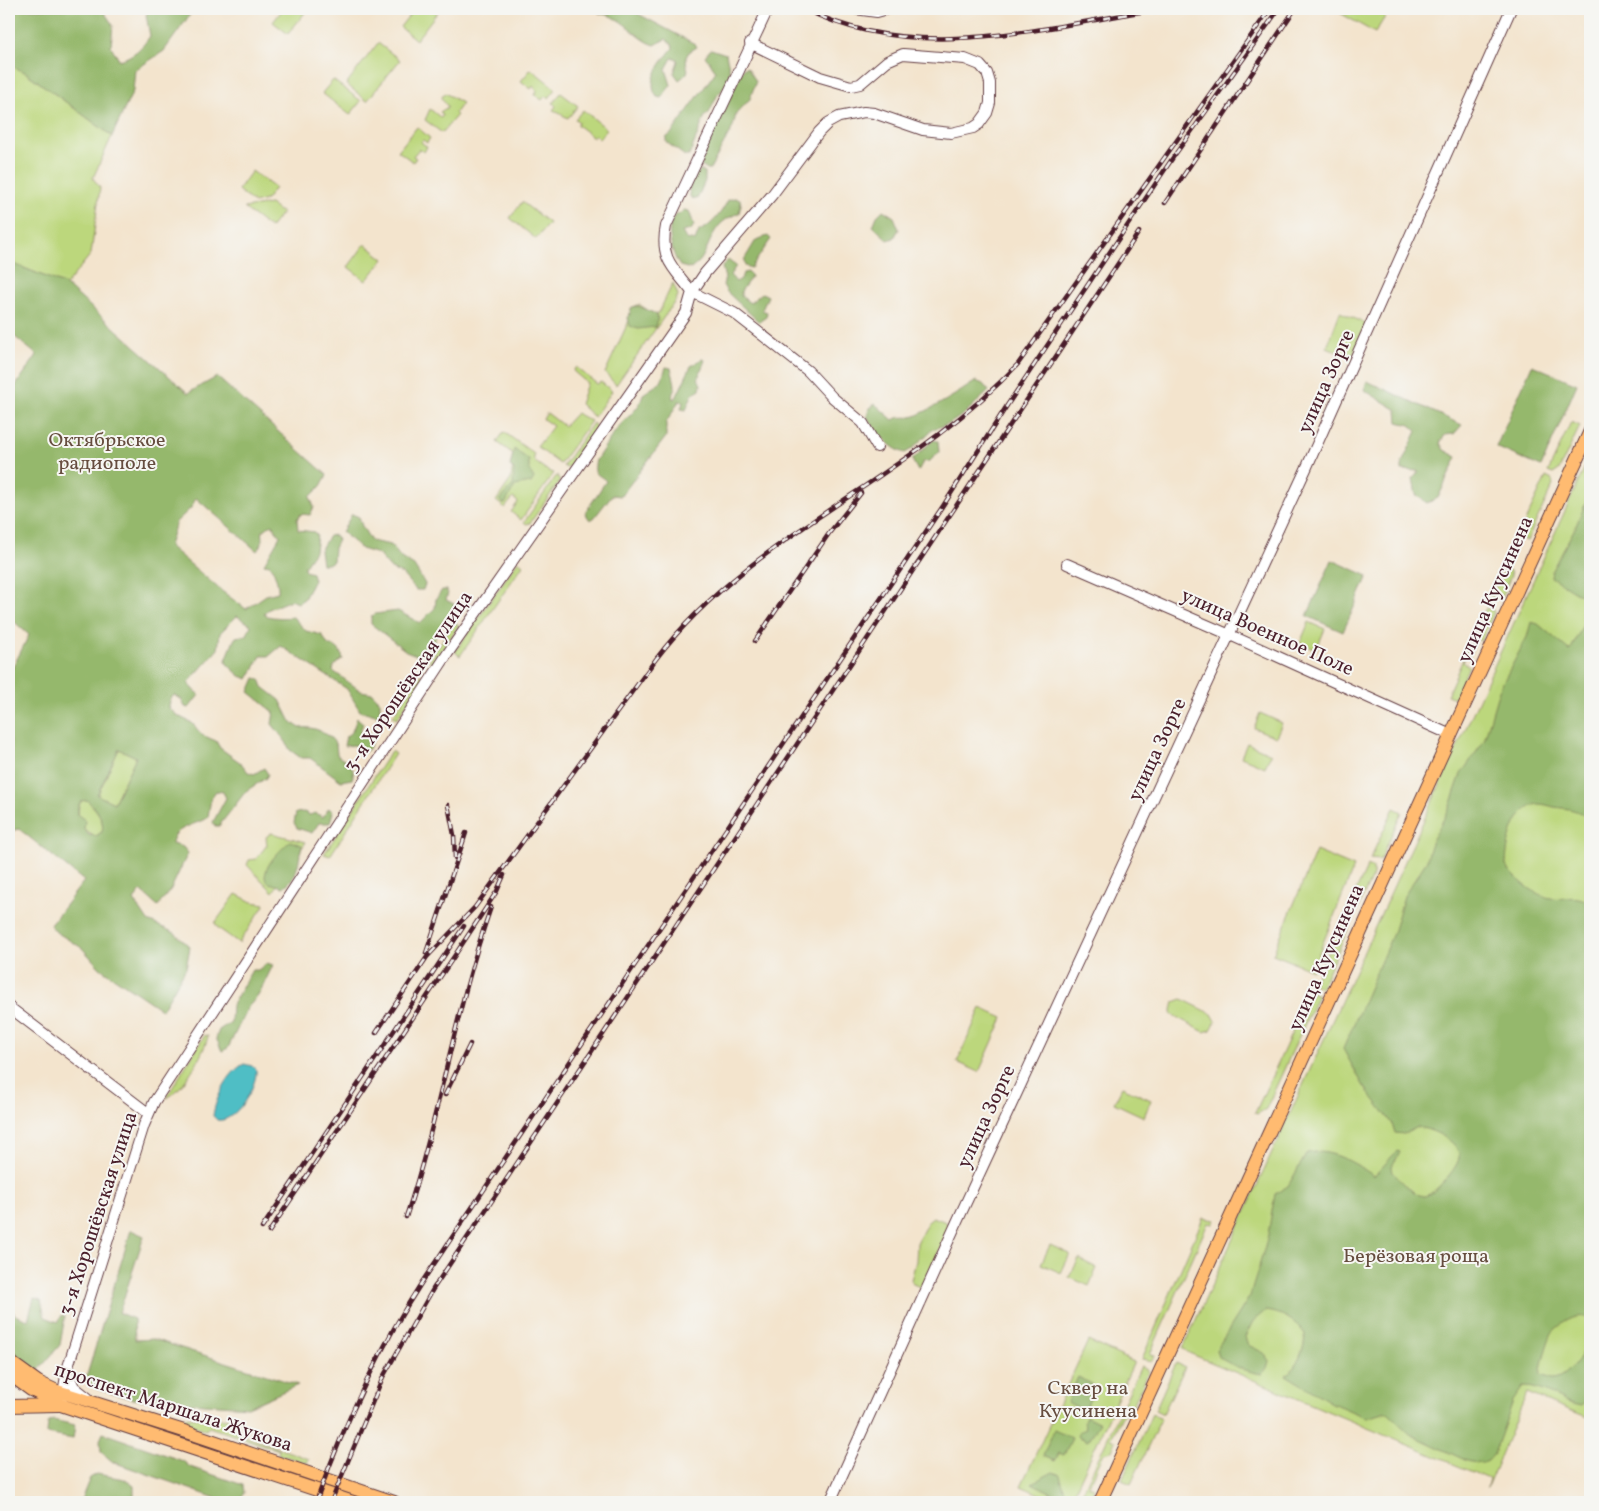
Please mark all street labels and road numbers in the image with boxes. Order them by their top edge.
street label: улица Зорге [1292,326,1362,438]
street label: улица Куусинена [1451,512,1541,668]
street label: улица Военное Поле [1176,582,1358,684]
street label: 3-я Хорошёвская улица [338,586,480,778]
street label: улица Зорге [1122,694,1194,806]
street label: улица Куусинена [1282,880,1372,1036]
street label: улица Зорге [951,1061,1023,1173]
street label: 3-я Хорошёвская улица [53,1108,145,1320]
street label: проспект Маршала Жукова [50,1356,296,1460]

